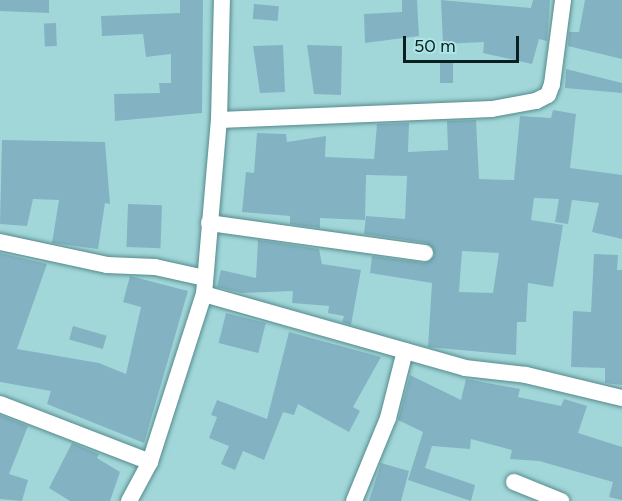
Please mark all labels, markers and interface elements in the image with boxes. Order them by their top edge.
scale bar [406,24,522,62]
text: 50 m [414,35,456,57]

